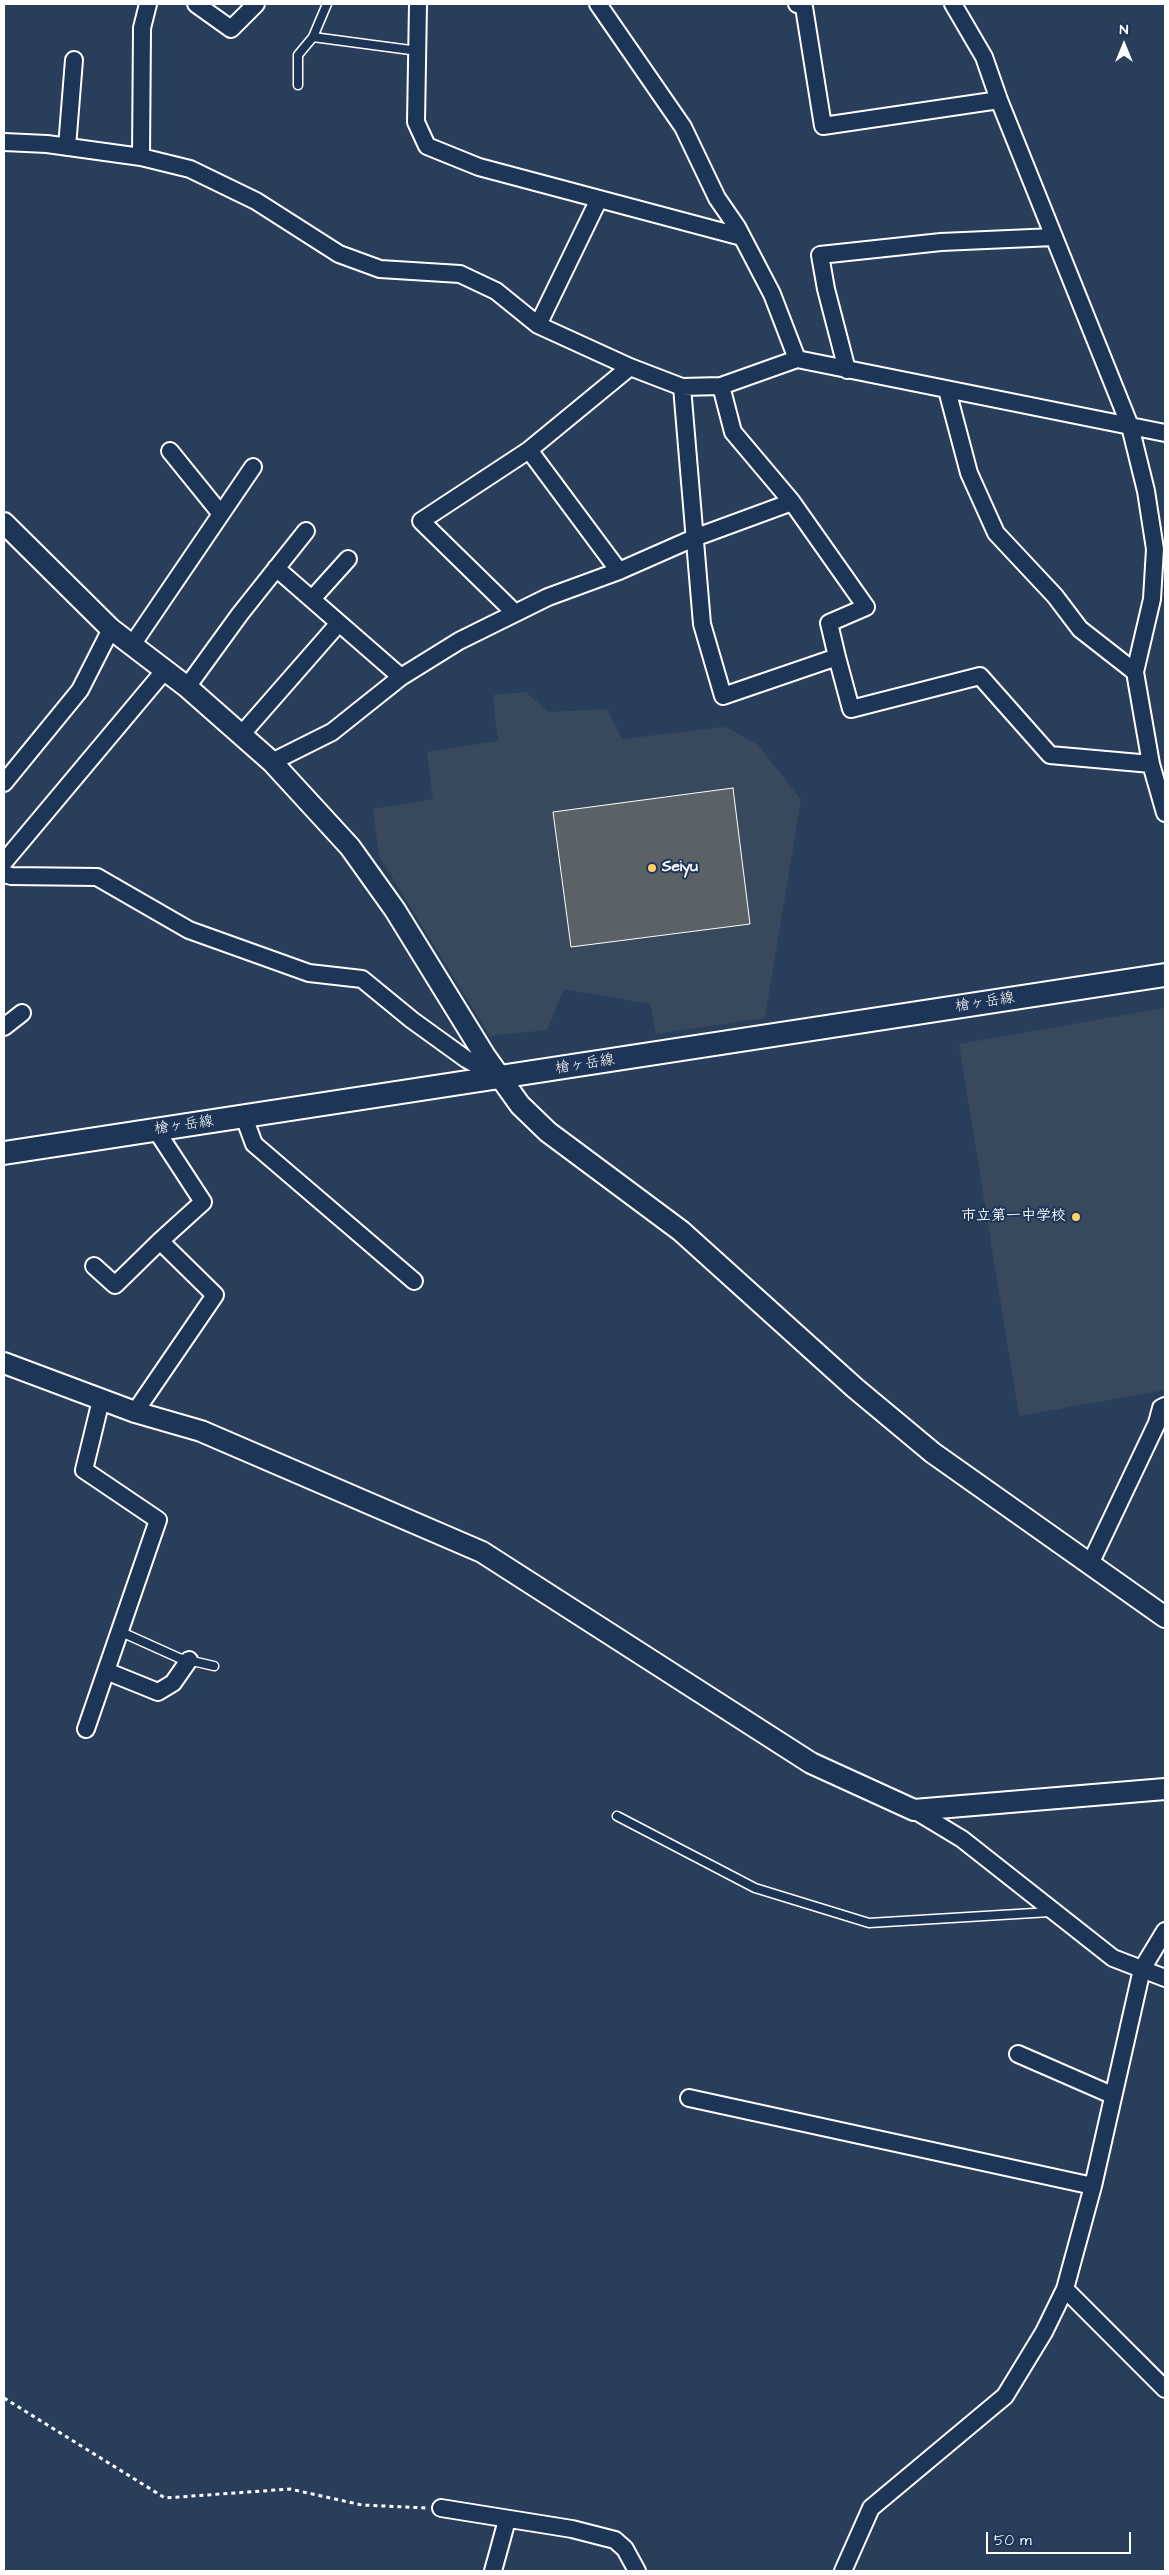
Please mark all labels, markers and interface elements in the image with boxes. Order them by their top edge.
north arrow [1099,20,1149,70]
text: N [1120,20,1128,40]
place label: Seiyu [662,859,698,877]
marker: Seiyu [646,862,658,874]
street label: 槍ヶ岳線 [954,989,1016,1017]
street label: 槍ヶ岳線 [554,1051,616,1079]
street label: 槍ヶ岳線 [153,1113,215,1139]
place label: 市立第一中学校 [961,1208,1066,1226]
marker: 市立第一中学校 [1070,1211,1082,1223]
scale bar [989,2522,1134,2554]
text: 50 m [994,2530,1032,2551]

